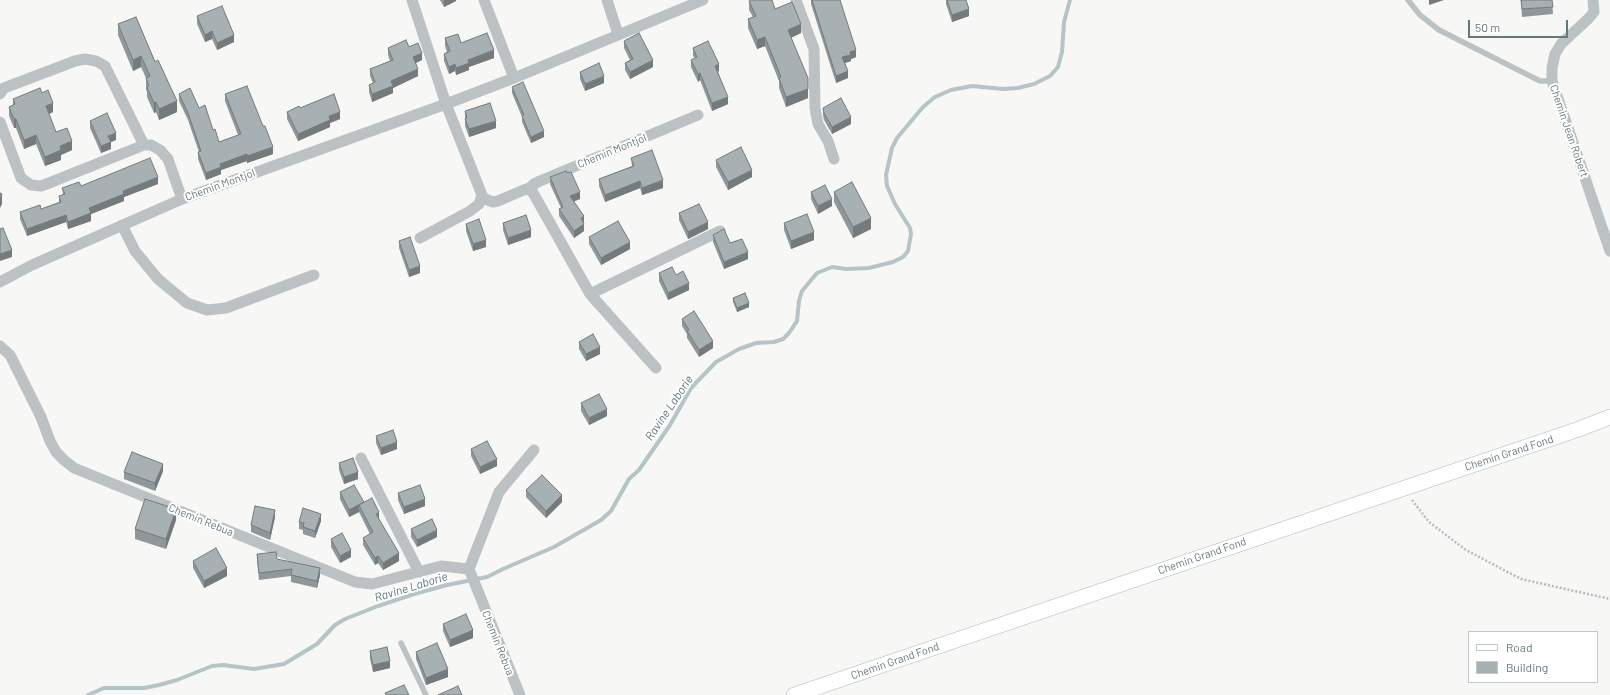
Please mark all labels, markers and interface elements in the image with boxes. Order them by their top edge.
scale bar [1470,12,1570,38]
text: 50 m [1475,20,1500,34]
street label: Chemin Jean Robert [1547,83,1591,179]
street label: Chemin Montjol [575,131,649,171]
street label: Chemin Montjol [183,166,257,204]
water label: Ravine Laborie [642,373,696,443]
street label: Chemin Grand Fond [1463,432,1555,474]
street label: Chemin Rebua [167,501,235,539]
street label: Chemin Grand Fond [1156,535,1248,577]
water label: Ravine Laborie [373,569,449,605]
street label: Chemin Rebua [479,609,517,677]
legend [1468,631,1598,683]
street label: Chemin Grand Fond [849,640,941,682]
text: Road [1506,640,1533,654]
text: Building [1506,660,1548,674]

